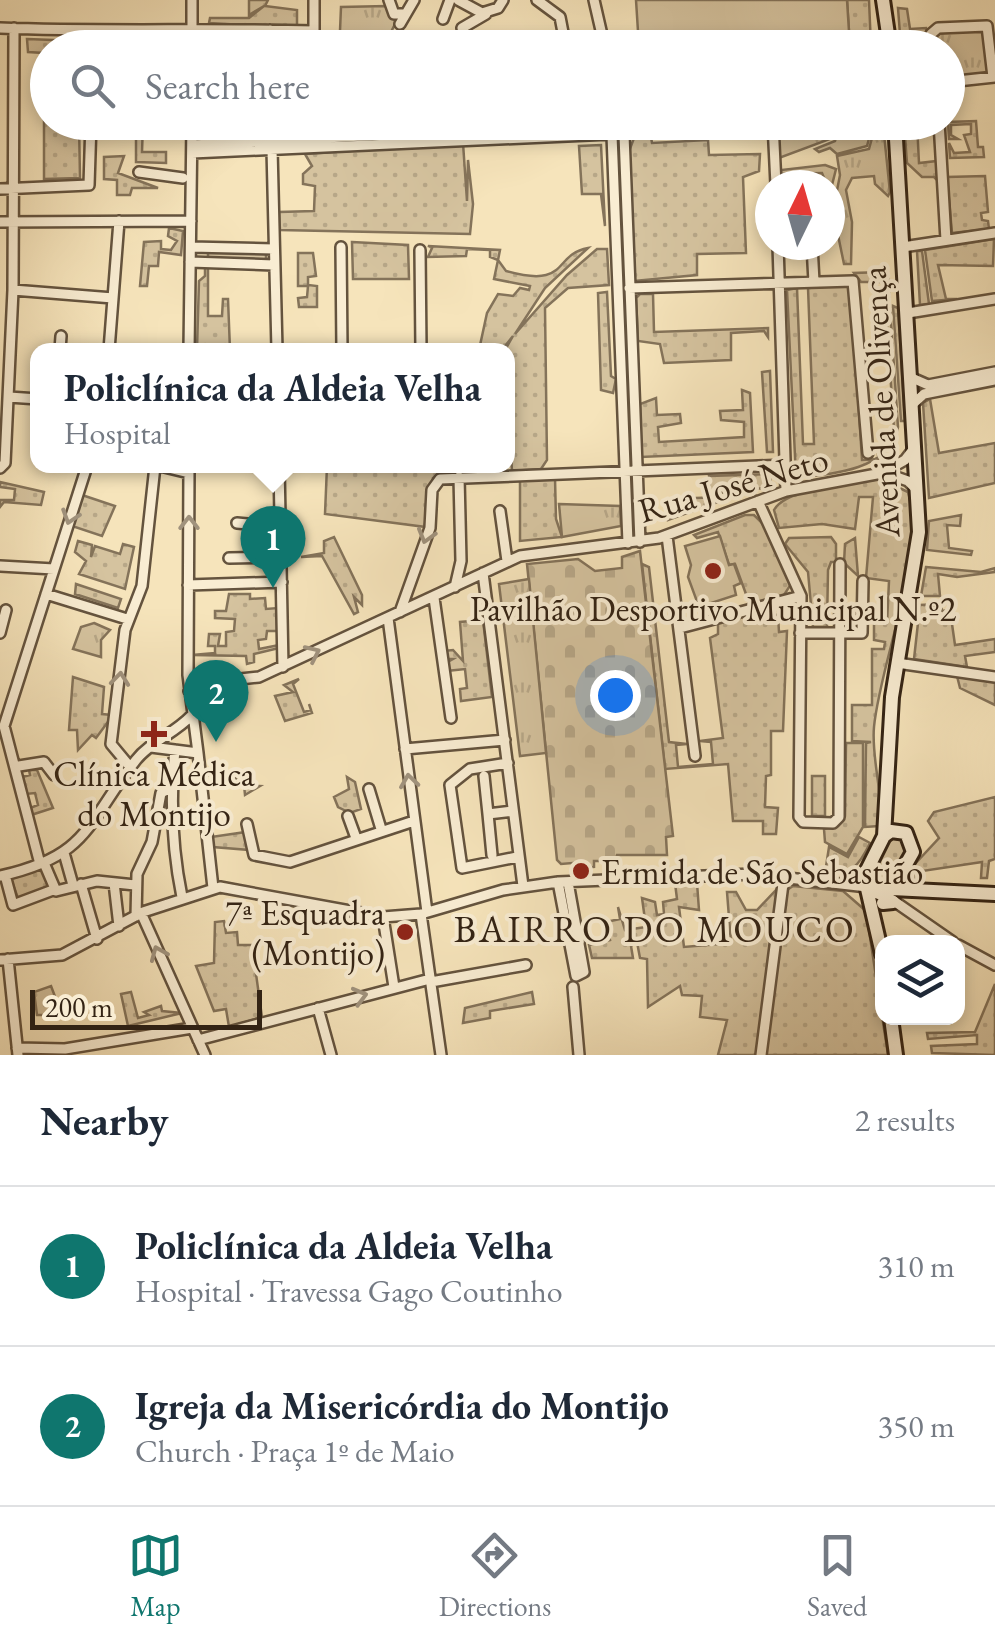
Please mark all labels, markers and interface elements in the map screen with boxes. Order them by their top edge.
search box [30,30,965,140]
icon: search [65,58,120,113]
text: Search here [145,61,310,110]
north arrow [755,170,845,260]
street label: Avenida de Olivença [850,265,910,540]
popup [30,343,515,473]
text: Policlínica da Aldeia Velha [64,363,481,412]
text: Hospital [64,412,171,454]
street label: Rua José Neto [633,435,833,533]
pin: 1 [240,506,306,588]
one-way arrow [62,508,82,525]
one-way arrow [178,515,200,530]
one-way arrow [416,527,437,545]
marker: Pavilhão Desportivo Municipal N.º2 [702,560,724,582]
place label: Pavilhão Desportivo Municipal N.º2 [470,586,956,631]
one-way arrow [302,646,320,666]
pin: 2 [184,660,248,742]
your location [590,670,641,721]
one-way arrow [109,671,130,687]
marker: Clínica Médica do Montijo [141,721,167,747]
place label: Clínica Médica do Montijo [53,751,255,836]
one-way arrow [399,772,420,788]
place label: Ermida de São Sebastião [601,849,923,894]
marker: Ermida de São Sebastião [570,860,592,882]
place label: 7ª Esquadra (Montijo) [225,890,385,975]
district label: BAIRRO DO MOUCO [454,904,856,953]
marker: 7ª Esquadra (Montijo) [394,921,416,943]
map controls [875,935,965,1025]
button: layers [875,935,965,1025]
one-way arrow [150,945,170,963]
scale bar [30,985,262,1030]
one-way arrow [350,987,368,1008]
text: 200 m [45,989,113,1025]
text: Nearby [40,1093,169,1148]
text: 2 results [855,1099,955,1141]
text: Policlínica da Aldeia Velha [135,1221,553,1270]
text: 1 [64,1245,81,1287]
text: 310 m [878,1245,955,1287]
text: Hospital · Travessa Gago Coutinho [135,1270,563,1312]
text: Igreja da Misericórdia do Montijo [135,1381,669,1430]
text: 2 [64,1405,81,1447]
text: 350 m [878,1405,955,1447]
text: Church · Praça 1º de Maio [135,1430,455,1472]
tab: Map [128,1528,183,1624]
tab: Directions [439,1528,551,1624]
tab: Saved [807,1528,867,1624]

